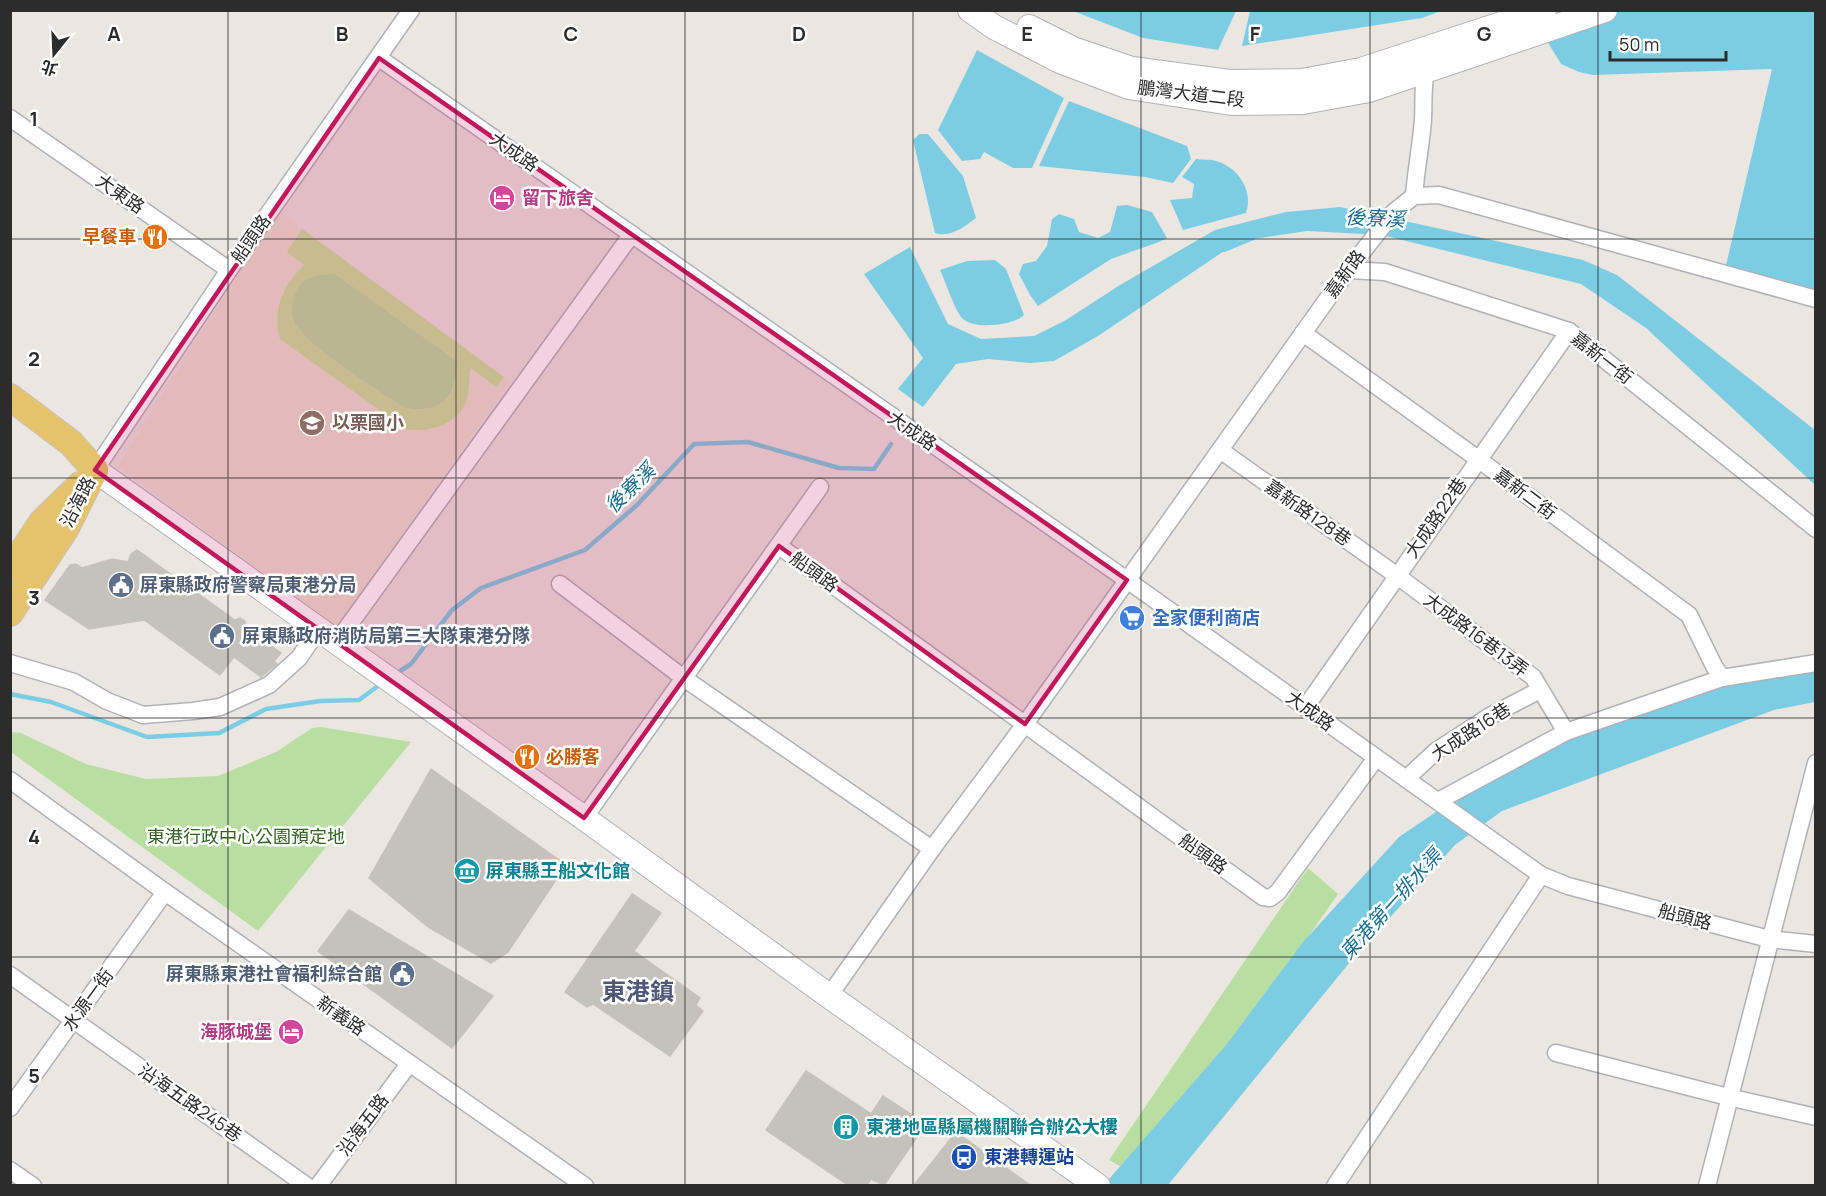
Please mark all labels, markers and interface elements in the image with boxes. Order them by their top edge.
text: A [107,20,121,47]
text: B [336,20,349,47]
text: C [564,20,578,47]
text: D [792,20,806,47]
text: E [1021,20,1033,47]
text: F [1250,20,1261,47]
text: G [1477,20,1492,47]
north arrow [24,24,84,84]
scale bar [1610,24,1726,62]
text: 50 m [1619,32,1659,56]
text: 北 [38,55,60,81]
street label: 鵬灣大道二段 [1136,75,1246,111]
text: 1 [30,105,38,132]
street label: 大成路 [486,126,544,176]
street label: 大東路 [92,168,150,218]
hotel icon: 留下旅舍 [487,183,517,213]
place label: 留下旅舍 [522,185,594,209]
water label: 後寮溪 [1344,202,1409,233]
street label: 船頭路 [225,209,275,267]
restaurant icon: 早餐車 [140,222,170,252]
place label: 早餐車 [82,224,136,248]
street label: 嘉新路 [1319,245,1370,302]
street label: 嘉新一街 [1567,326,1638,389]
text: 2 [28,345,40,372]
street label: 大成路 [884,405,942,455]
school or university icon: 以栗國小 [297,408,327,438]
place label: 以栗國小 [332,410,404,434]
water label: 後寮溪 [599,455,663,518]
street label: 嘉新二街 [1490,462,1562,524]
street label: 沿海路 [54,472,100,531]
street label: 大成路22巷 [1399,473,1472,562]
street label: 嘉新路128巷 [1261,474,1356,551]
street label: 船頭路 [786,546,843,597]
public building icon: 屏東縣政府警察局東港分局 [106,570,136,600]
place label: 屏東縣政府警察局東港分局 [140,572,356,596]
text: 3 [28,584,40,611]
street label: 大成路16巷13弄 [1419,587,1534,681]
supermarket icon: 全家便利商店 [1117,603,1147,633]
place label: 全家便利商店 [1152,605,1260,629]
public building icon: 屏東縣政府消防局第三大隊東港分隊 [207,621,237,651]
place label: 屏東縣政府消防局第三大隊東港分隊 [242,623,530,647]
street label: 大成路 [1282,685,1339,736]
street label: 大成路16巷 [1426,697,1515,766]
restaurant icon: 必勝客 [512,742,542,772]
place label: 必勝客 [546,744,600,768]
text: 4 [28,823,40,850]
park label: 東港行政中心公園預定地 [147,824,345,848]
street label: 船頭路 [1175,828,1232,879]
water label: 東港第一排水渠 [1334,840,1450,965]
museum icon: 屏東縣王船文化館 [452,856,482,886]
place label: 屏東縣王船文化館 [486,858,630,882]
street label: 船頭路 [1656,897,1714,935]
public building icon: 屏東縣東港社會福利綜合館 [387,959,417,989]
place label: 屏東縣東港社會福利綜合館 [166,961,382,985]
street label: 水源一街 [56,963,118,1036]
district label: 東港鎮 [602,974,674,1007]
street label: 新義路 [313,990,371,1040]
hotel icon: 海豚城堡 [276,1017,306,1047]
place label: 海豚城堡 [200,1019,272,1043]
street label: 沿海五路245巷 [134,1058,247,1147]
text: 5 [28,1062,40,1089]
street label: 沿海五路 [331,1088,393,1160]
building icon: 東港地區縣屬機關聯合辦公大樓 [831,1112,861,1142]
place label: 東港地區縣屬機關聯合辦公大樓 [866,1114,1118,1138]
bus stop icon: 東港轉運站 [949,1142,979,1172]
place label: 東港轉運站 [984,1144,1074,1168]

